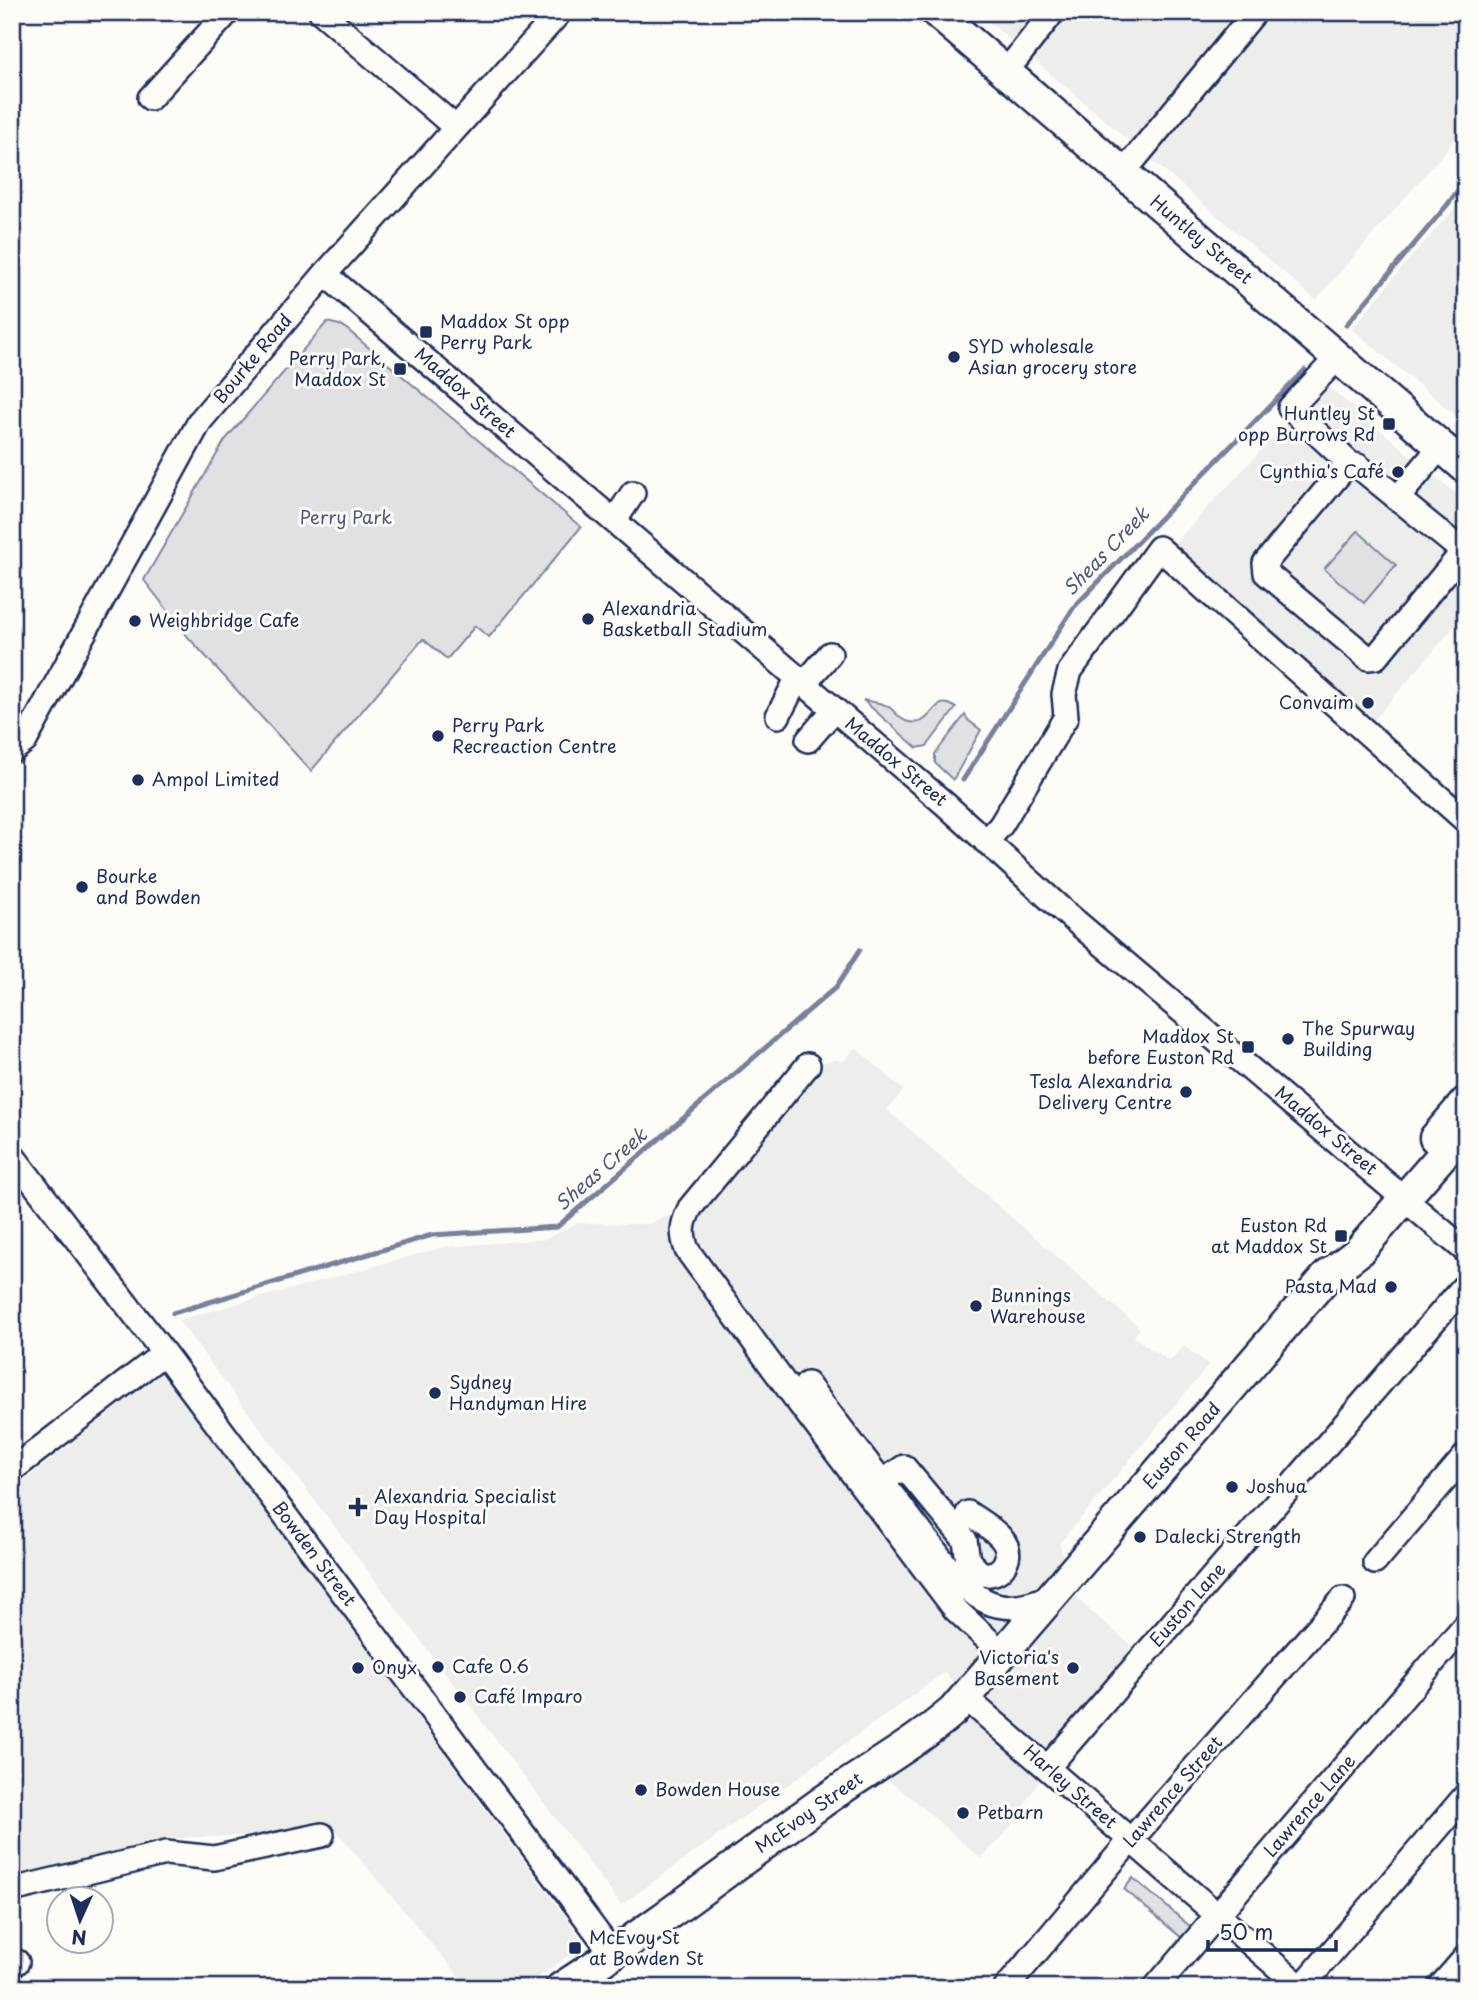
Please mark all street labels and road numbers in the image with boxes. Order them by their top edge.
street label: Huntley Street [1145,188,1259,290]
street label: Bourke Road [206,307,298,409]
street label: Maddox Street [409,340,523,444]
street label: Maddox Street [840,710,954,812]
street label: Maddox Street [1270,1079,1384,1181]
street label: Euston Road [1135,1396,1226,1494]
street label: Bowden Street [267,1495,364,1611]
street label: Euston Lane [1142,1556,1231,1652]
street label: Lawrence Street [1116,1729,1228,1853]
street label: Harley Street [1018,1737,1124,1834]
street label: Lawrence Lane [1256,1748,1361,1862]
street label: McEvoy Street [749,1765,867,1859]

